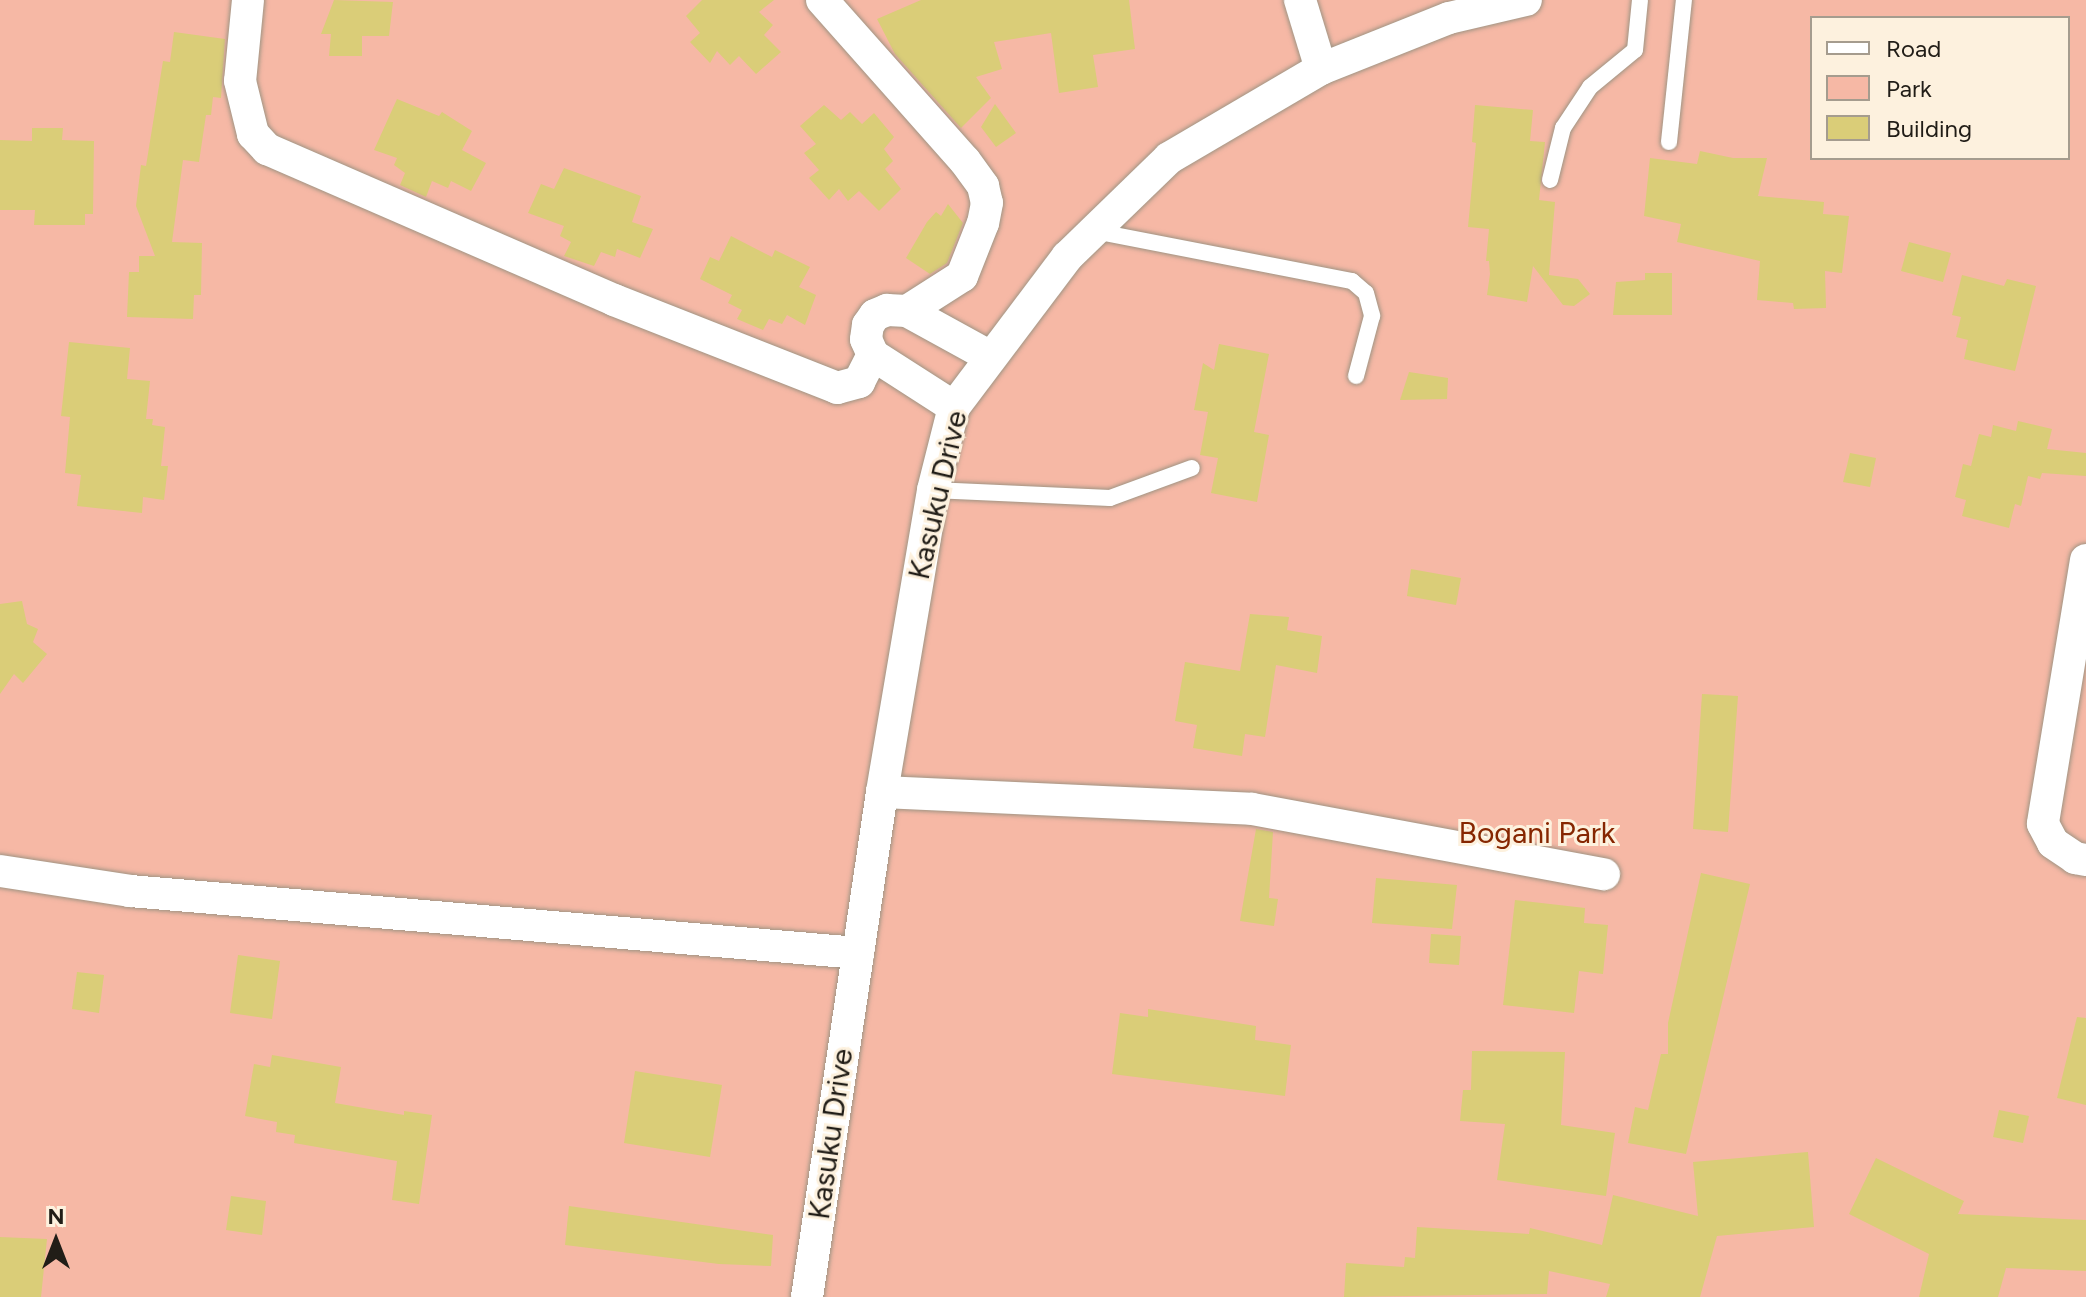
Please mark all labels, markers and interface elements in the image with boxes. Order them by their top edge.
legend [1810,16,2070,160]
text: Road [1886,34,1941,63]
text: Park [1886,74,1932,103]
text: Building [1886,114,1972,143]
street label: Kasuku Drive [901,407,975,583]
park label: Bogani Park [1459,815,1615,851]
street label: Kasuku Drive [801,1046,861,1222]
north arrow [16,1201,96,1281]
text: N [47,1203,65,1230]

